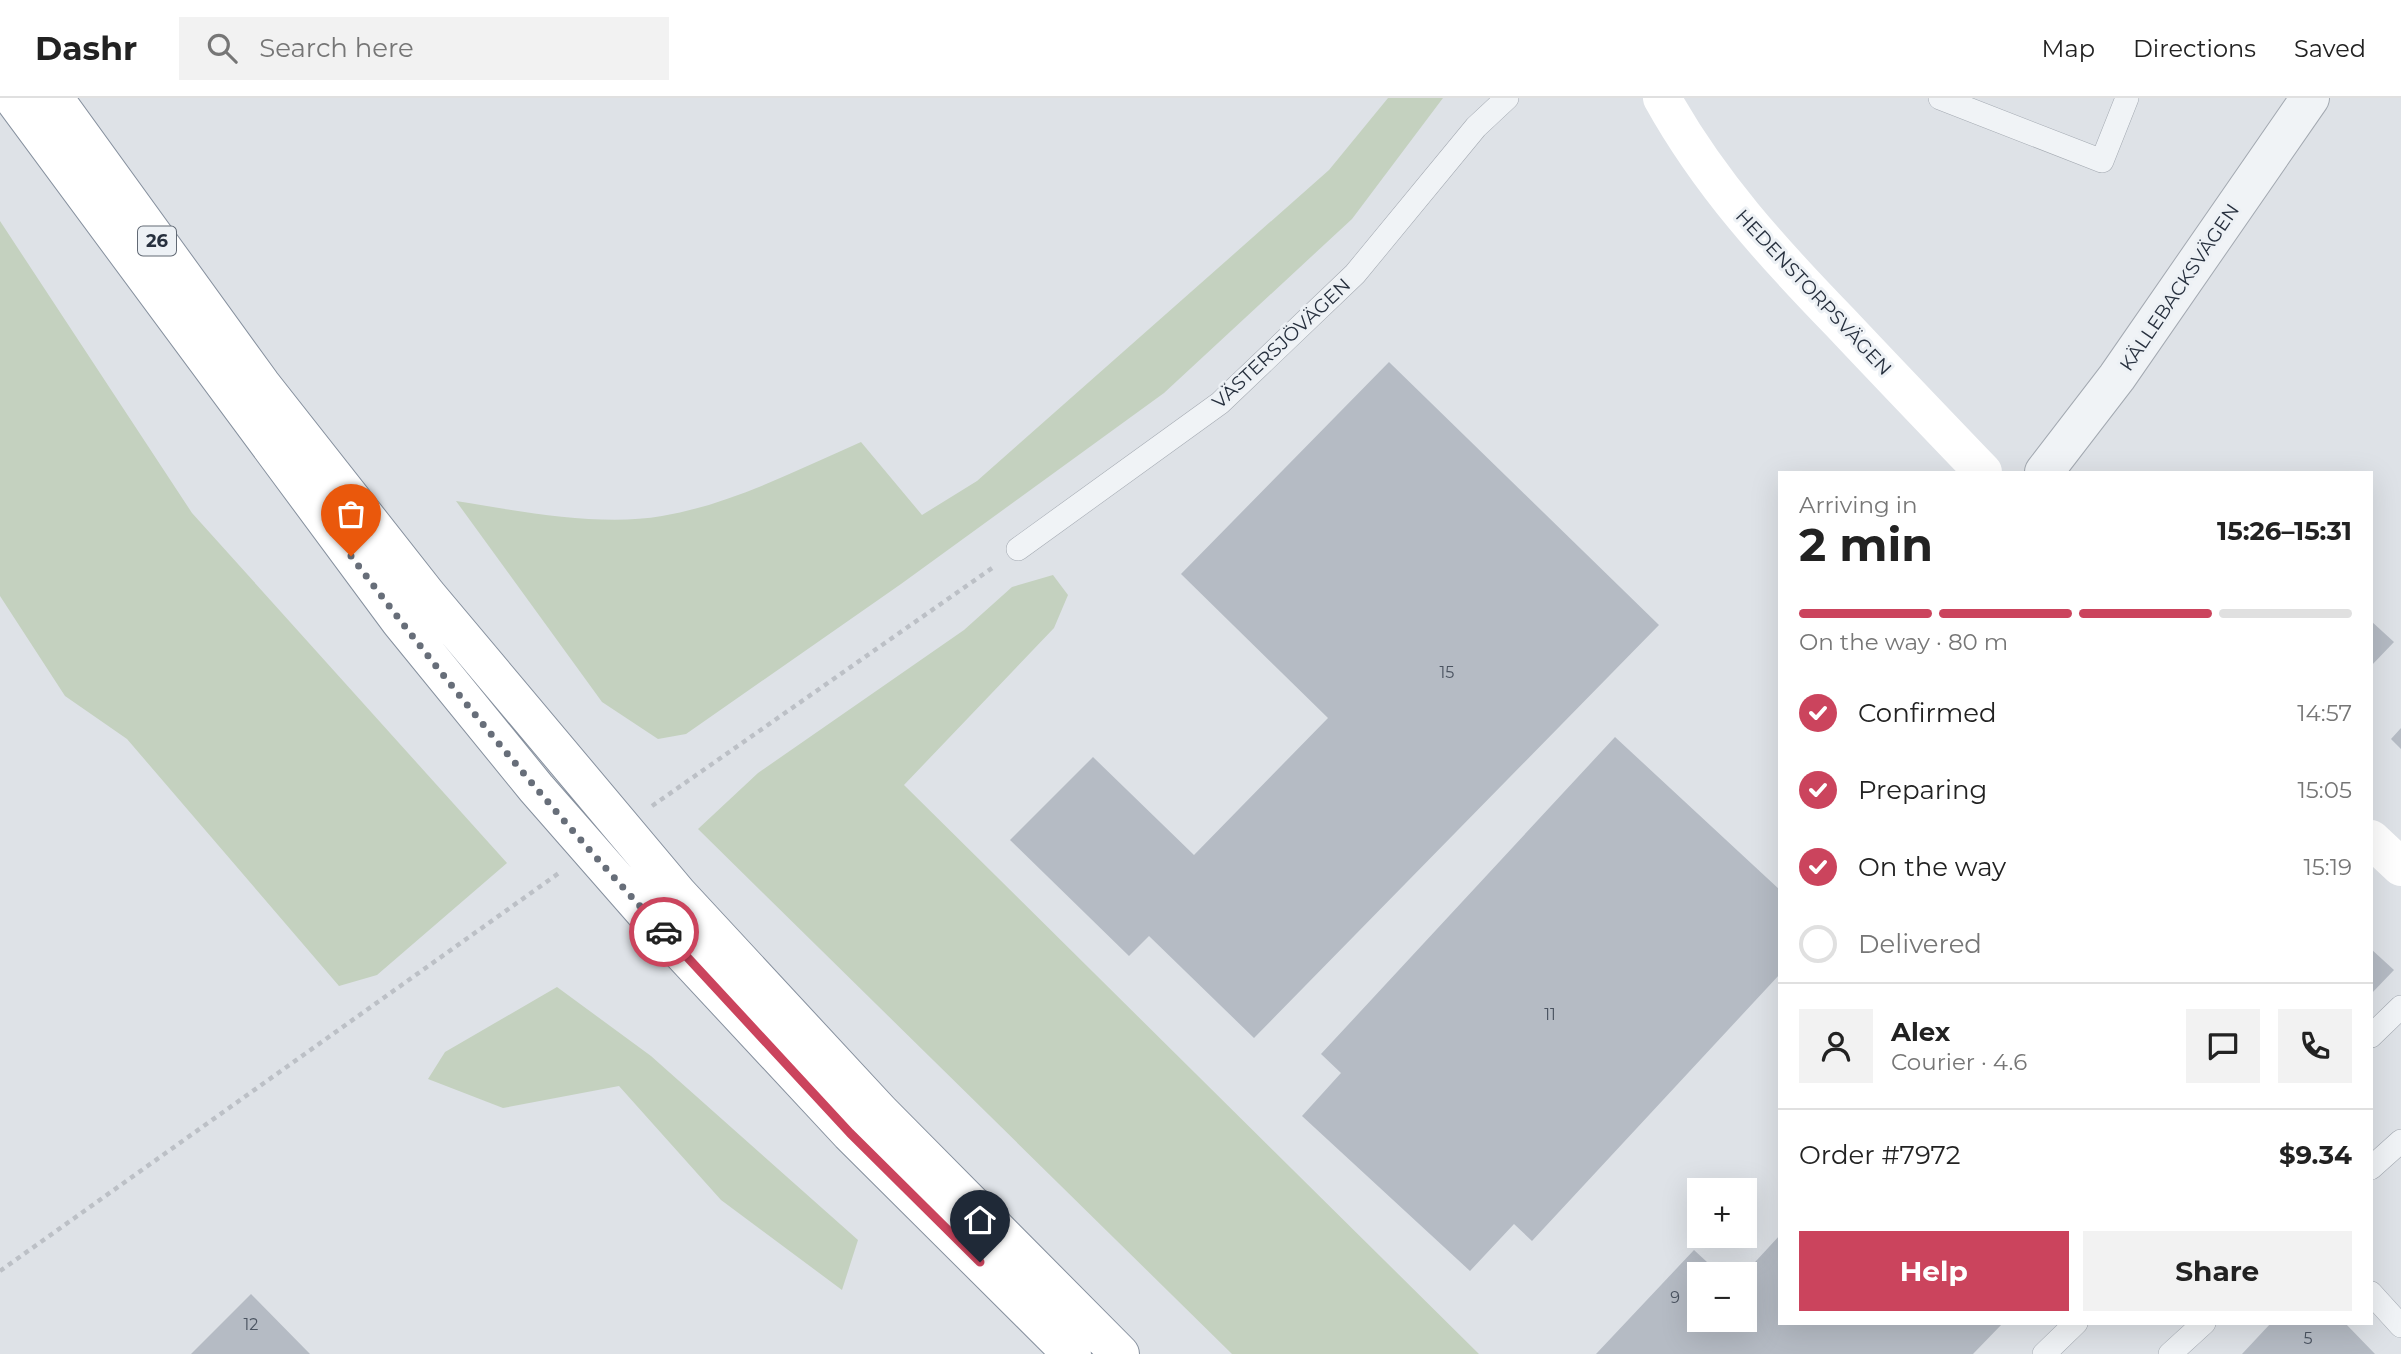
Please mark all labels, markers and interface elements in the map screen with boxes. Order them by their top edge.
search box [179,17,669,80]
text: Dashr [35,28,137,68]
icon: search [203,29,241,67]
text: Search here [259,32,414,64]
text: Map [2042,34,2095,63]
text: Directions [2133,34,2256,63]
text: Saved [2294,34,2366,63]
street label: KÄLLEBACKSVÄGEN [2115,199,2244,375]
street label: HEDENSTORPSVÄGEN [1731,205,1896,380]
road number: 26 [138,226,176,256]
street label: VÄSTERSJÖVÄGEN [1207,273,1355,413]
pin [321,484,381,556]
text: Arriving in [1799,491,1918,519]
icon: bag [332,495,370,533]
text: 15:26–15:31 [2217,515,2352,547]
text: 2 min [1799,516,1933,573]
text: On the way · 80 m [1799,628,2008,656]
house number: 15 [1440,663,1454,682]
icon: check [1799,694,1837,732]
text: Confirmed [1858,697,1997,729]
text: 14:57 [2297,699,2352,727]
icon: check [1799,771,1837,809]
text: Preparing [1858,774,1987,806]
text: 15:05 [2298,776,2352,804]
icon: check [1799,848,1837,886]
text: On the way [1858,851,2006,883]
text: 15:19 [2303,853,2352,881]
courier [629,897,699,967]
icon: car [645,913,683,951]
text: Delivered [1858,928,1982,960]
house number: 11 [1544,1005,1556,1024]
button: person [1799,1009,1873,1083]
button: chat [2186,1009,2260,1083]
button: phone [2278,1009,2352,1083]
text: Alex [1891,1016,1950,1048]
text: Courier · 4.6 [1891,1048,2027,1076]
text: Order #7972 [1799,1139,1961,1171]
text: $9.34 [2279,1139,2352,1171]
map controls [1687,1178,1757,1332]
button: + [1687,1178,1757,1248]
pin [950,1190,1010,1262]
icon: home [961,1201,999,1239]
button: Help [1799,1231,2069,1311]
button: Share [2083,1231,2352,1311]
button: − [1687,1262,1757,1332]
house number: 9 [1670,1288,1680,1307]
house number: 12 [244,1315,258,1334]
house number: 5 [2303,1329,2313,1348]

